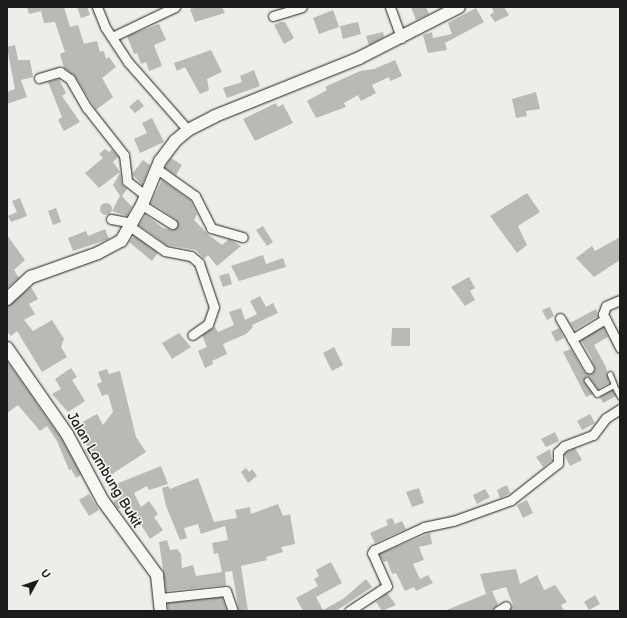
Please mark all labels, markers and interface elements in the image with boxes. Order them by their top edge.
street label: Jalan Lambung Bukit [63,409,145,531]
north arrow [16,562,56,602]
text: U [38,567,53,581]

